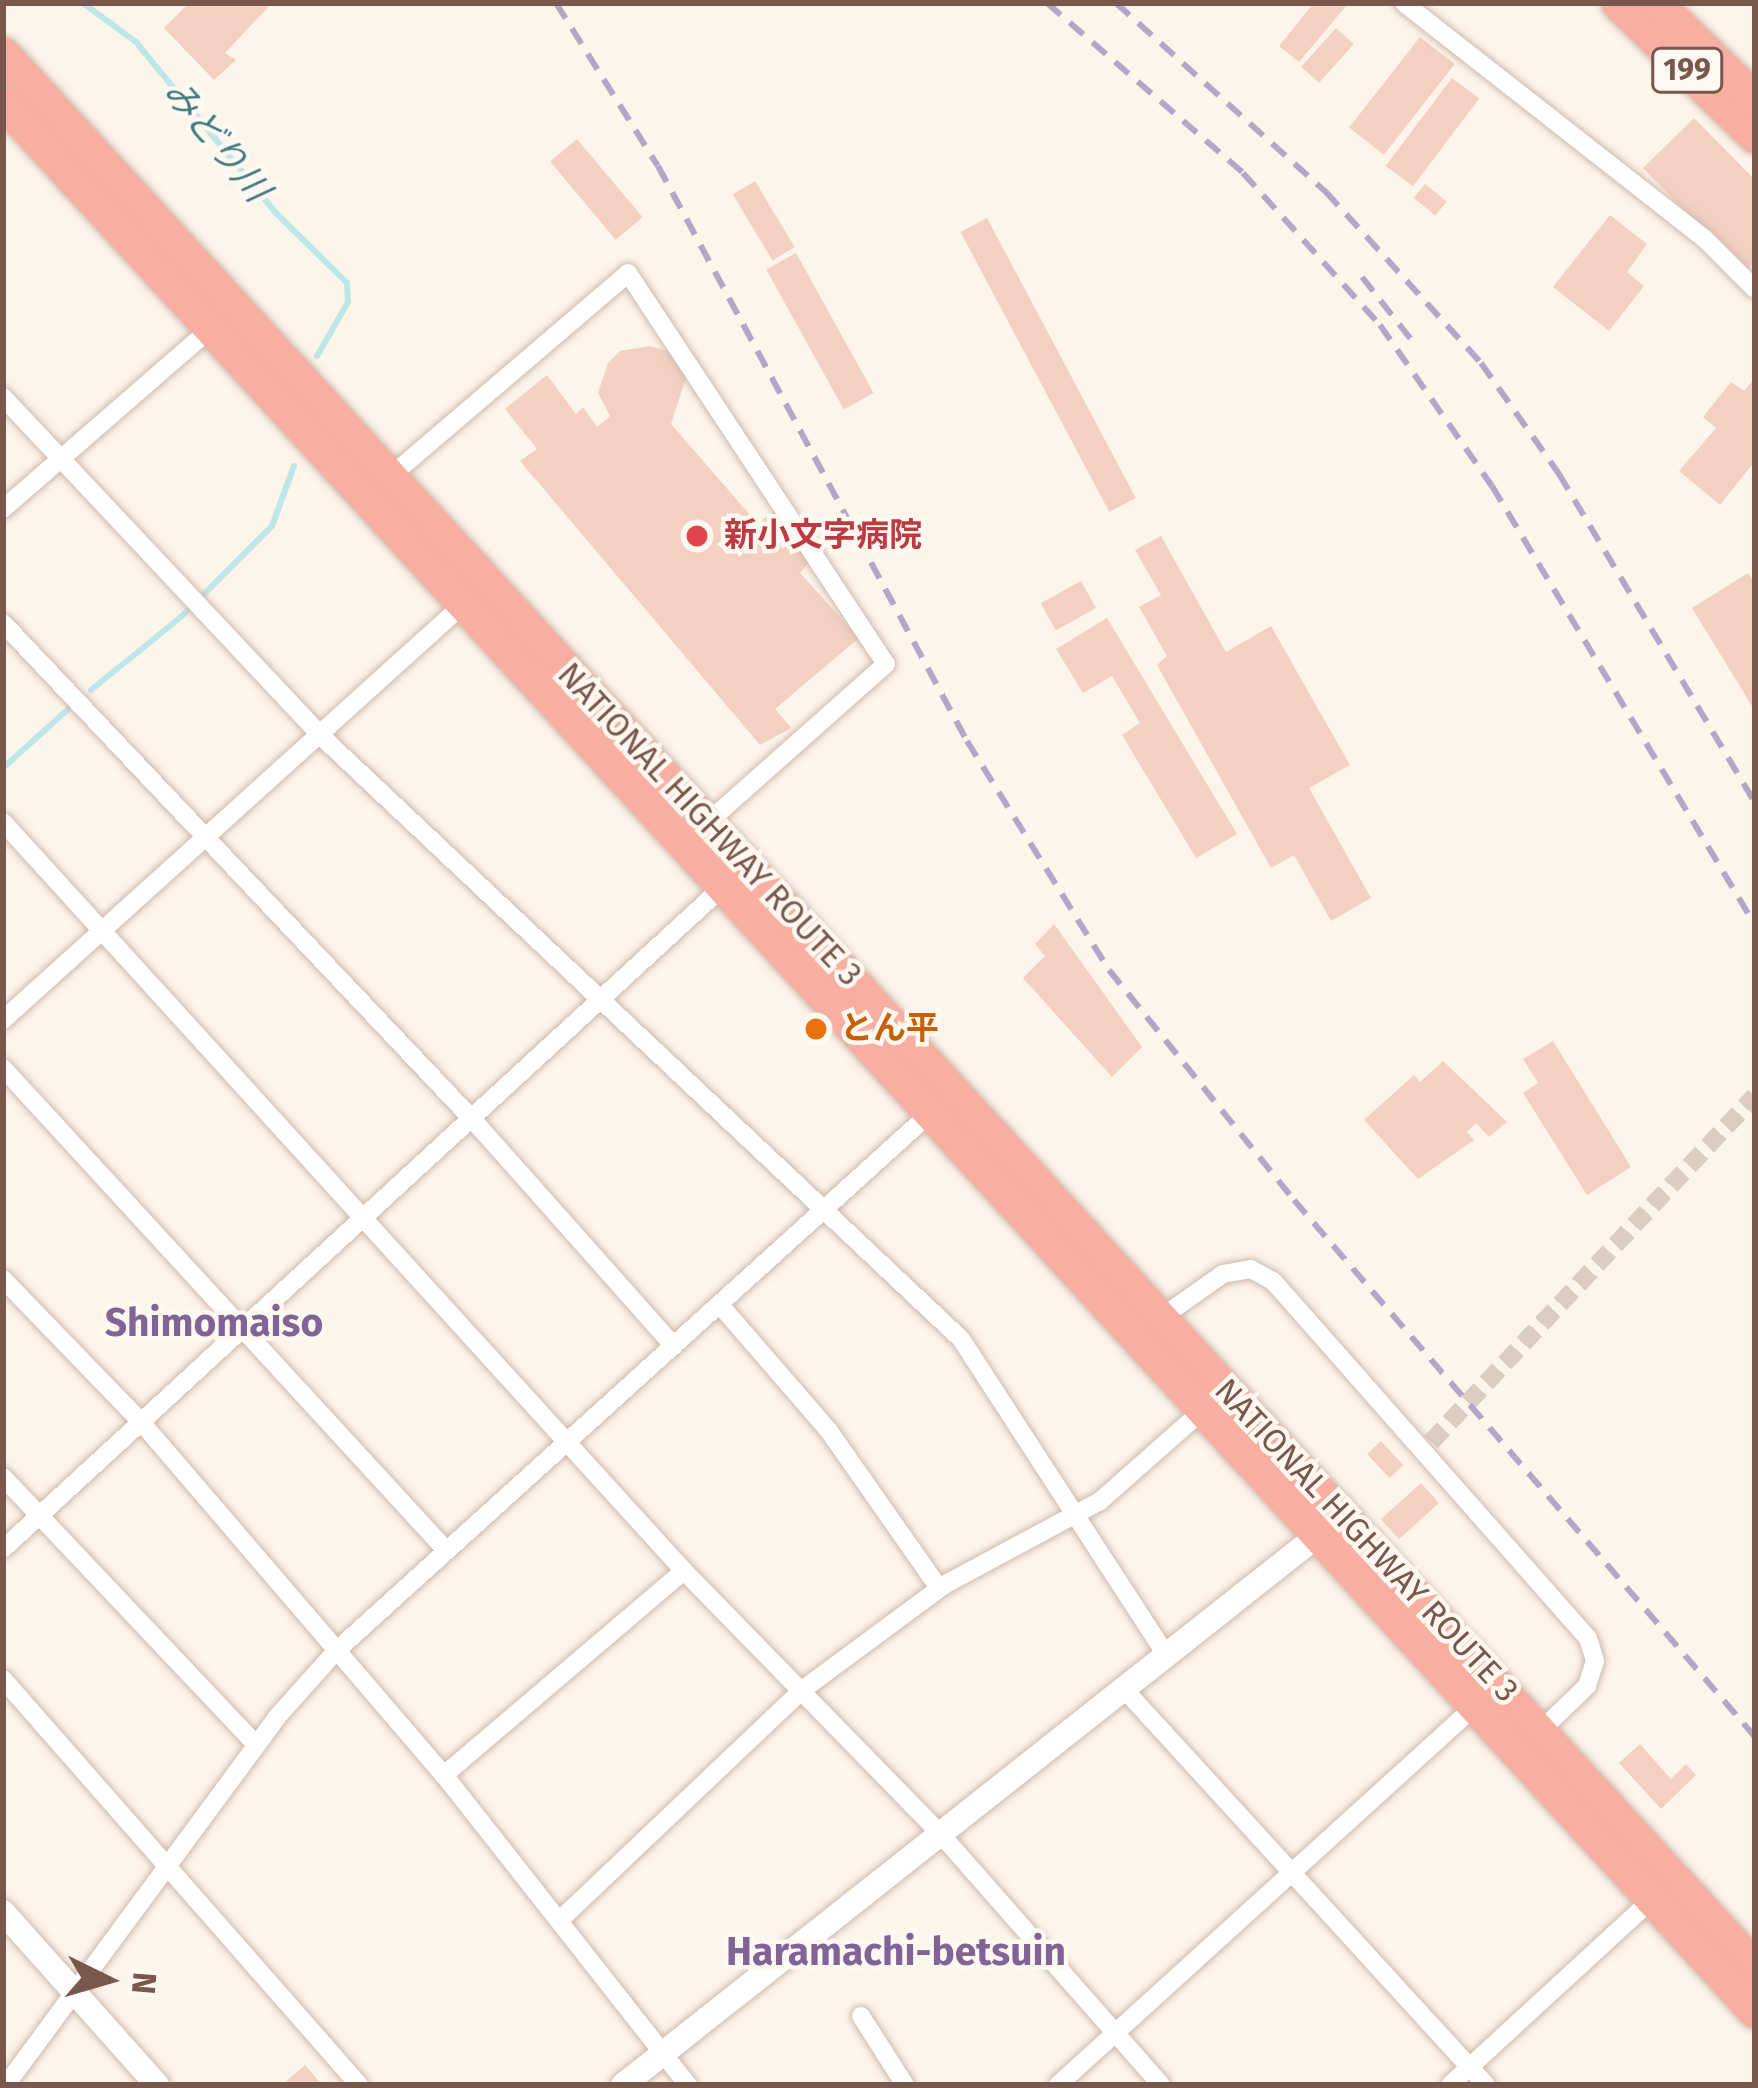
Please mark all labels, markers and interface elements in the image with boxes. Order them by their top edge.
road number: 199 [1651,46,1723,94]
water label: みどり川 [154,71,278,211]
place label: 新小文字病院 [724,516,922,556]
marker: 新小文字病院 [681,520,713,552]
street label: NATIONAL HIGHWAY ROUTE 3 [549,655,869,995]
place label: とん平 [840,1009,939,1049]
marker: とん平 [803,1016,829,1042]
district label: Shimomaiso [105,1300,323,1346]
street label: NATIONAL HIGHWAY ROUTE 3 [1206,1371,1526,1711]
north arrow [48,1920,168,2040]
district label: Haramachi-betsuin [726,1929,1066,1975]
text: N [123,1970,165,1996]

